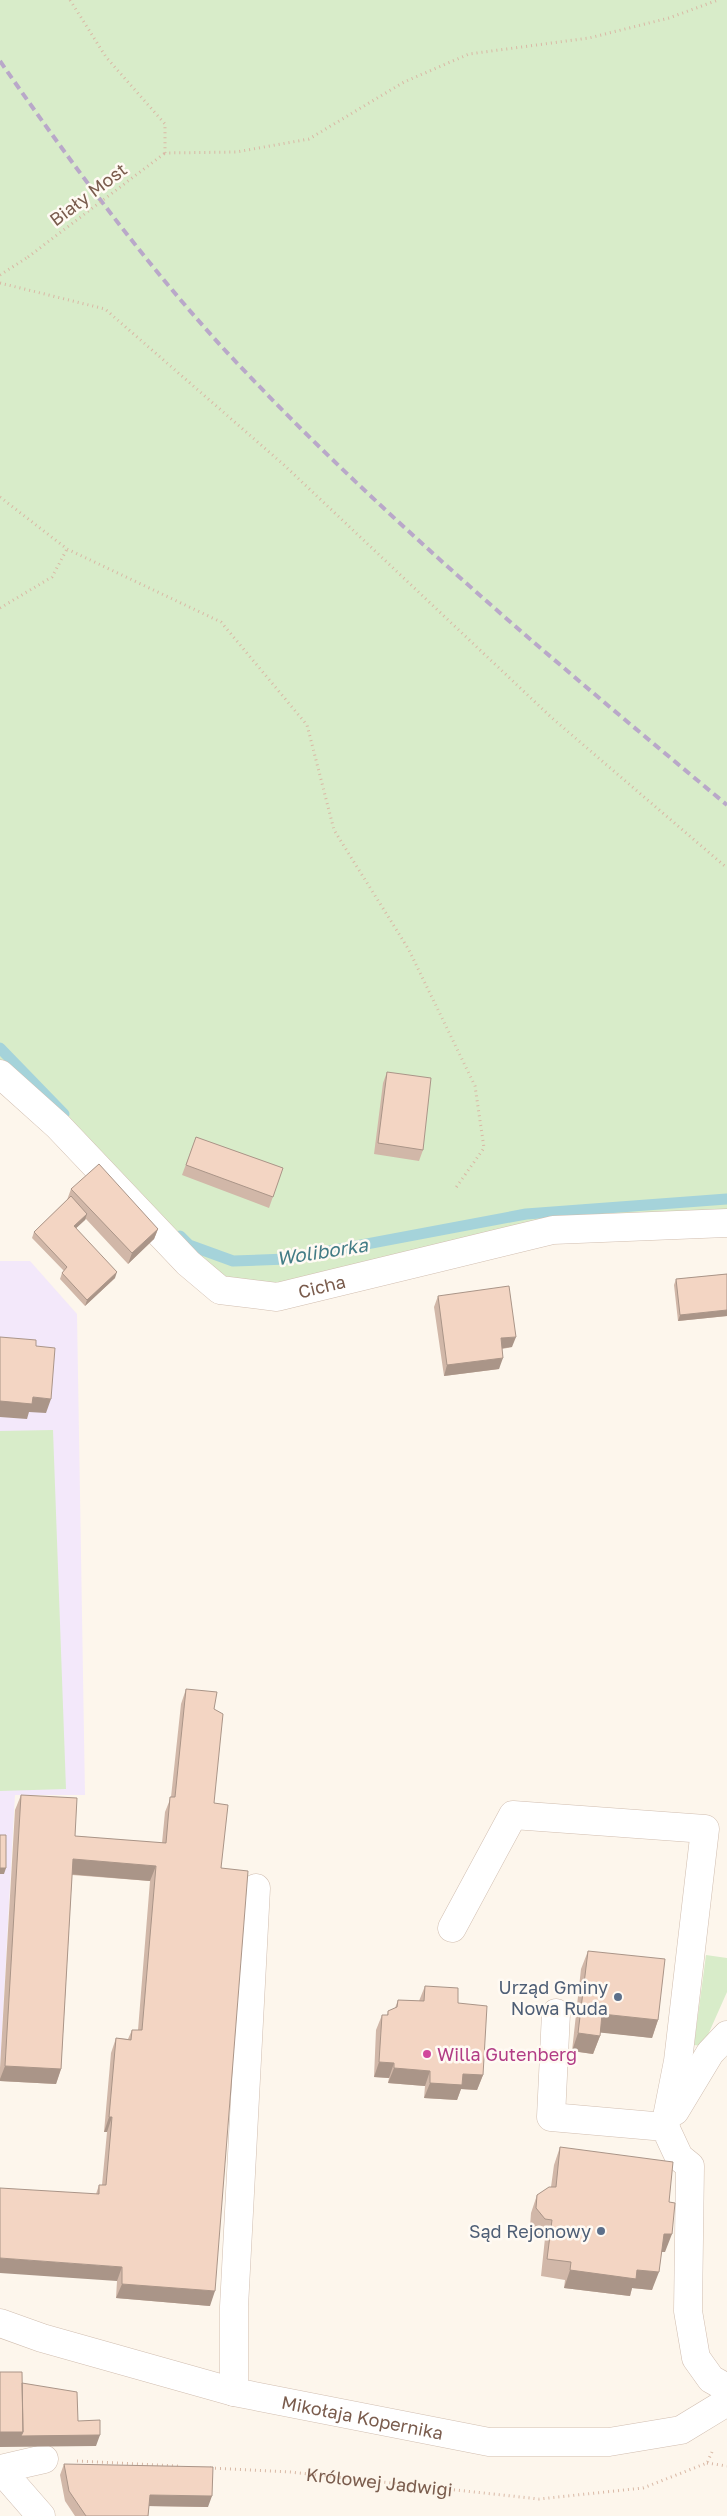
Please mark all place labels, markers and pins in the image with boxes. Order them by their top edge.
place label: Urząd Gminy Nowa Ruda [499,1976,608,2019]
marker: Urząd Gminy Nowa Ruda [612,1991,624,2003]
place label: Willa Gutenberg [437,2043,577,2065]
marker: Willa Gutenberg [421,2048,433,2060]
place label: Sąd Rejonowy [469,2220,591,2242]
marker: Sąd Rejonowy [595,2225,607,2237]

